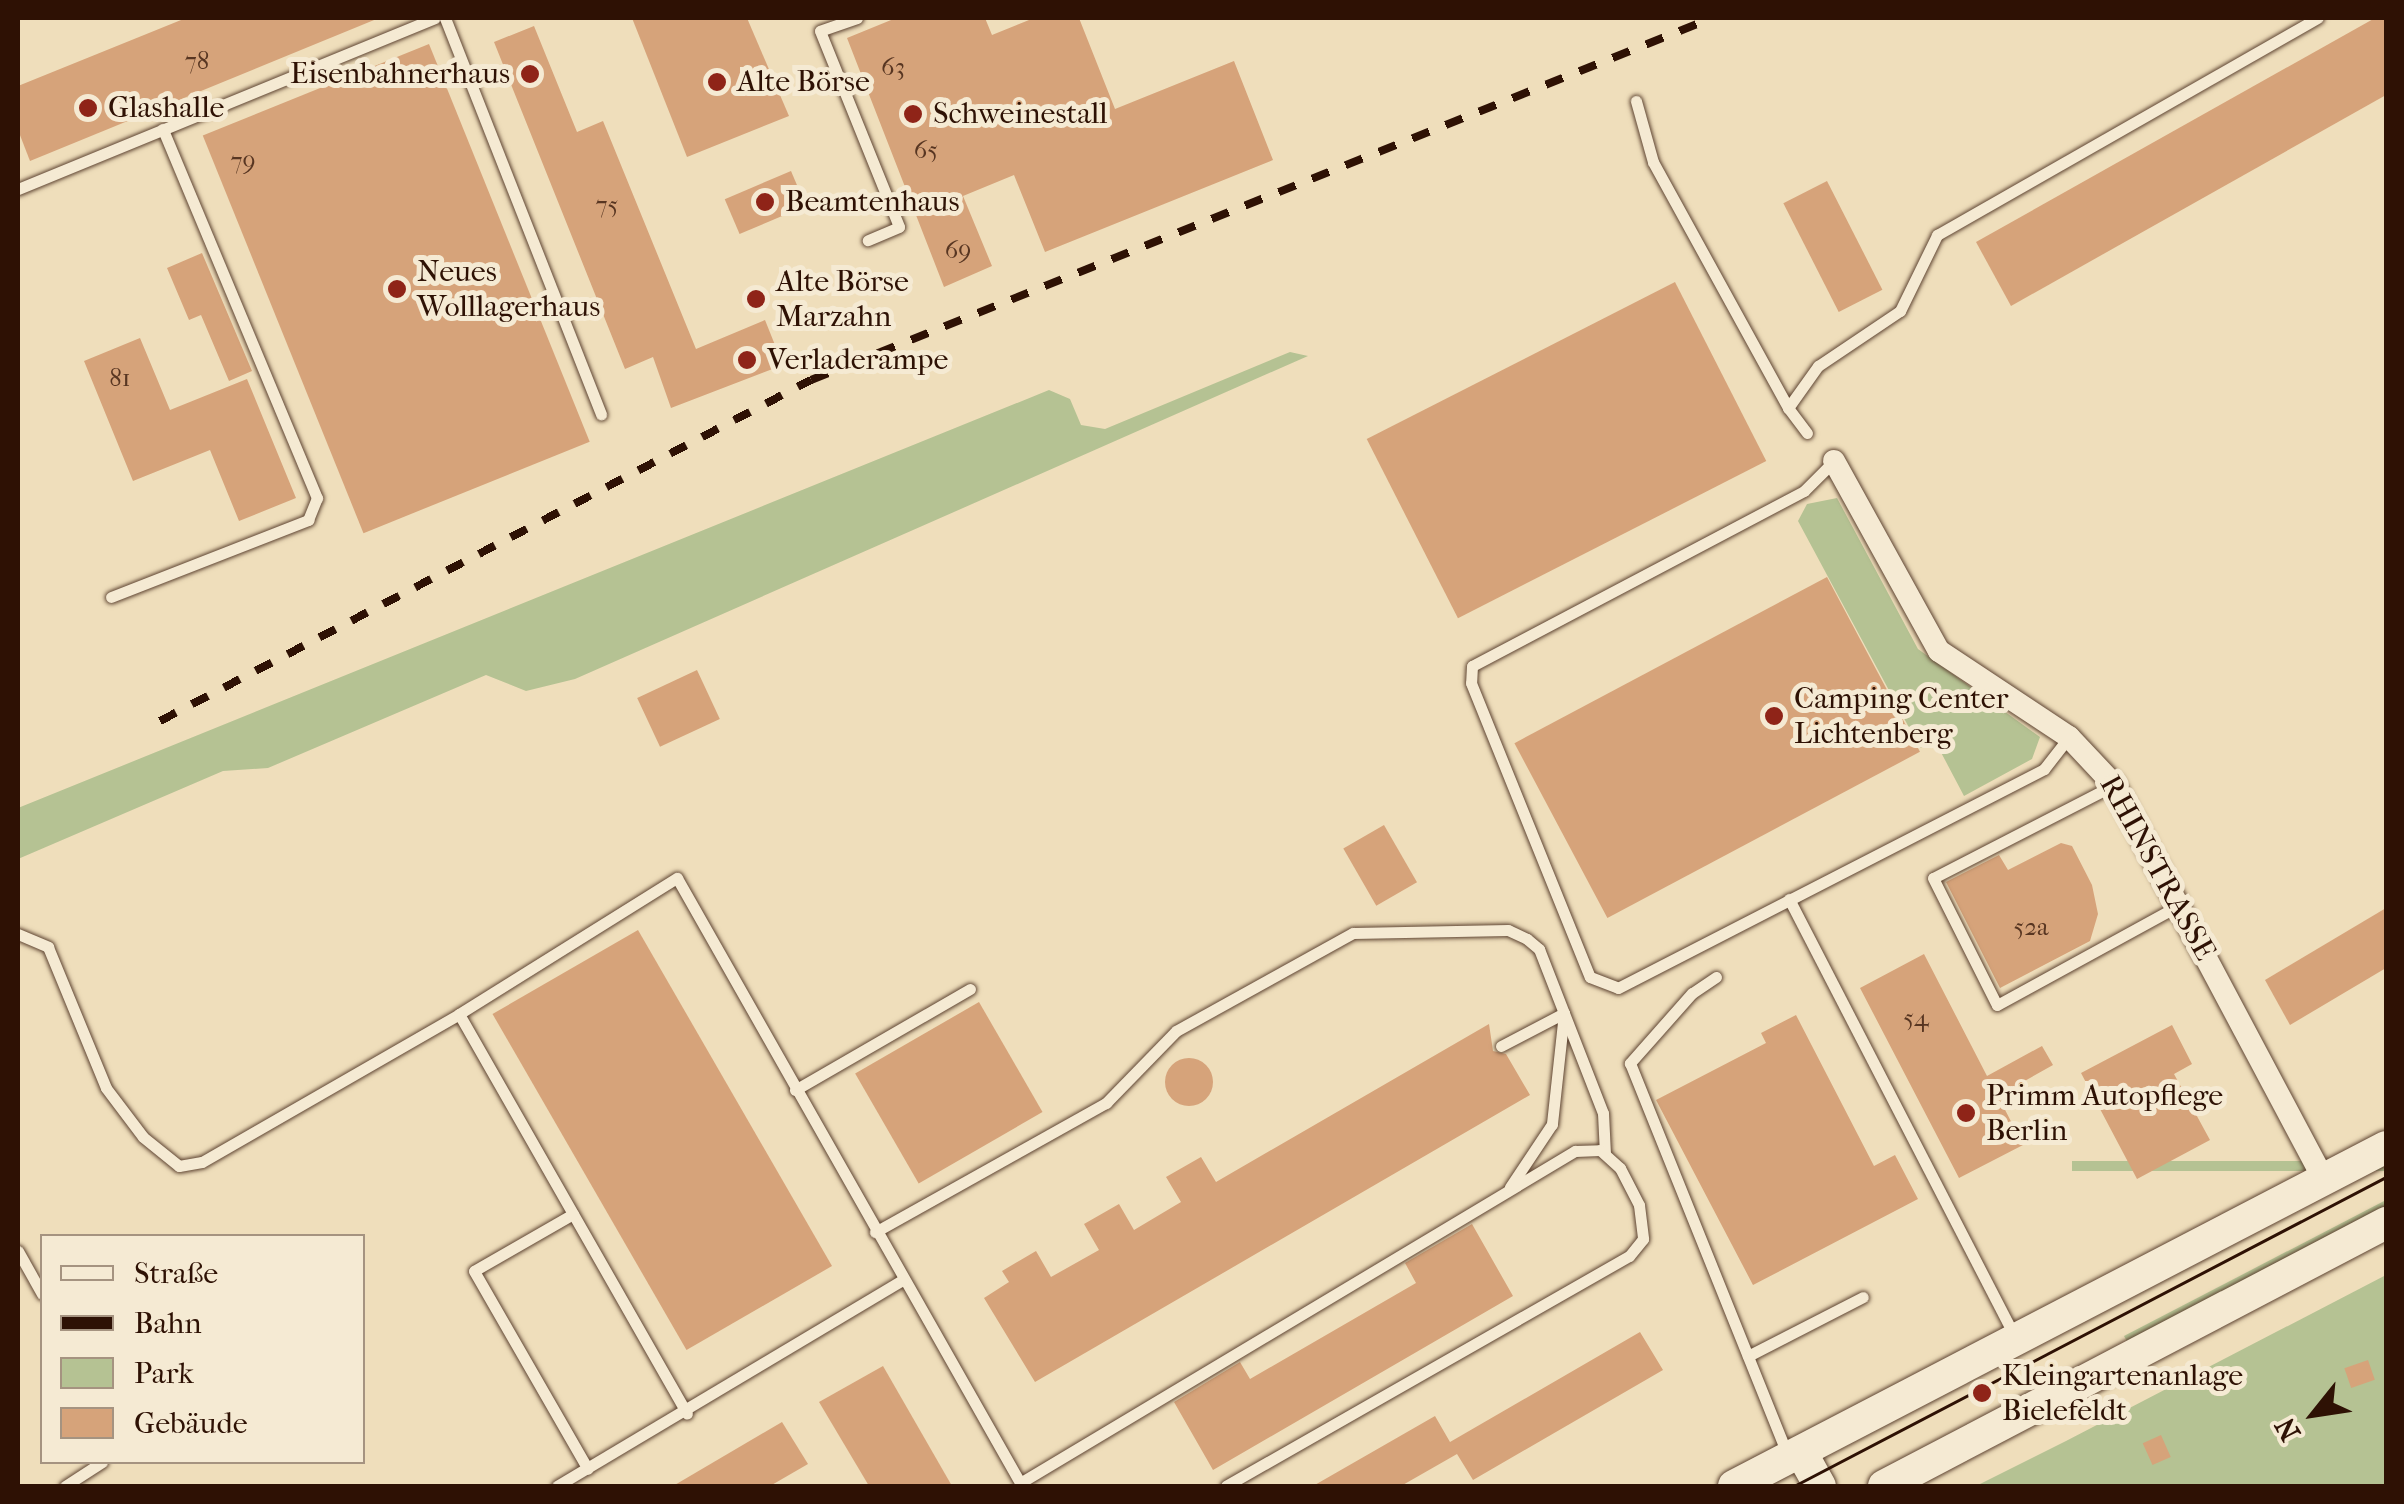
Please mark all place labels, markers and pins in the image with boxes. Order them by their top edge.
place label: Eisenbahnerhaus [290,56,510,92]
marker: Eisenbahnerhaus [519,63,541,85]
place label: Alte Börse [737,64,870,100]
marker: Alte Börse [706,71,728,93]
place label: Glashalle [108,90,224,126]
place label: Schweinestall [933,96,1108,132]
marker: Glashalle [77,97,99,119]
marker: Schweinestall [902,103,924,125]
place label: Beamtenhaus [785,184,960,220]
marker: Beamtenhaus [754,191,776,213]
place label: Neues Wolllagerhaus [417,254,600,324]
place label: Alte Börse Marzahn [776,264,909,334]
marker: Neues Wolllagerhaus [386,278,408,300]
marker: Alte Börse Marzahn [745,288,767,310]
place label: Verladerampe [767,342,948,378]
marker: Verladerampe [736,349,758,371]
place label: Camping Center Lichtenberg [1794,681,2008,752]
marker: Camping Center Lichtenberg [1763,705,1785,727]
place label: Primm Autopflege Berlin [1986,1078,2223,1148]
marker: Primm Autopflege Berlin [1955,1102,1977,1124]
place label: Kleingartenanlage Bielefeldt [2002,1358,2243,1428]
marker: Kleingartenanlage Bielefeldt [1971,1382,1993,1404]

